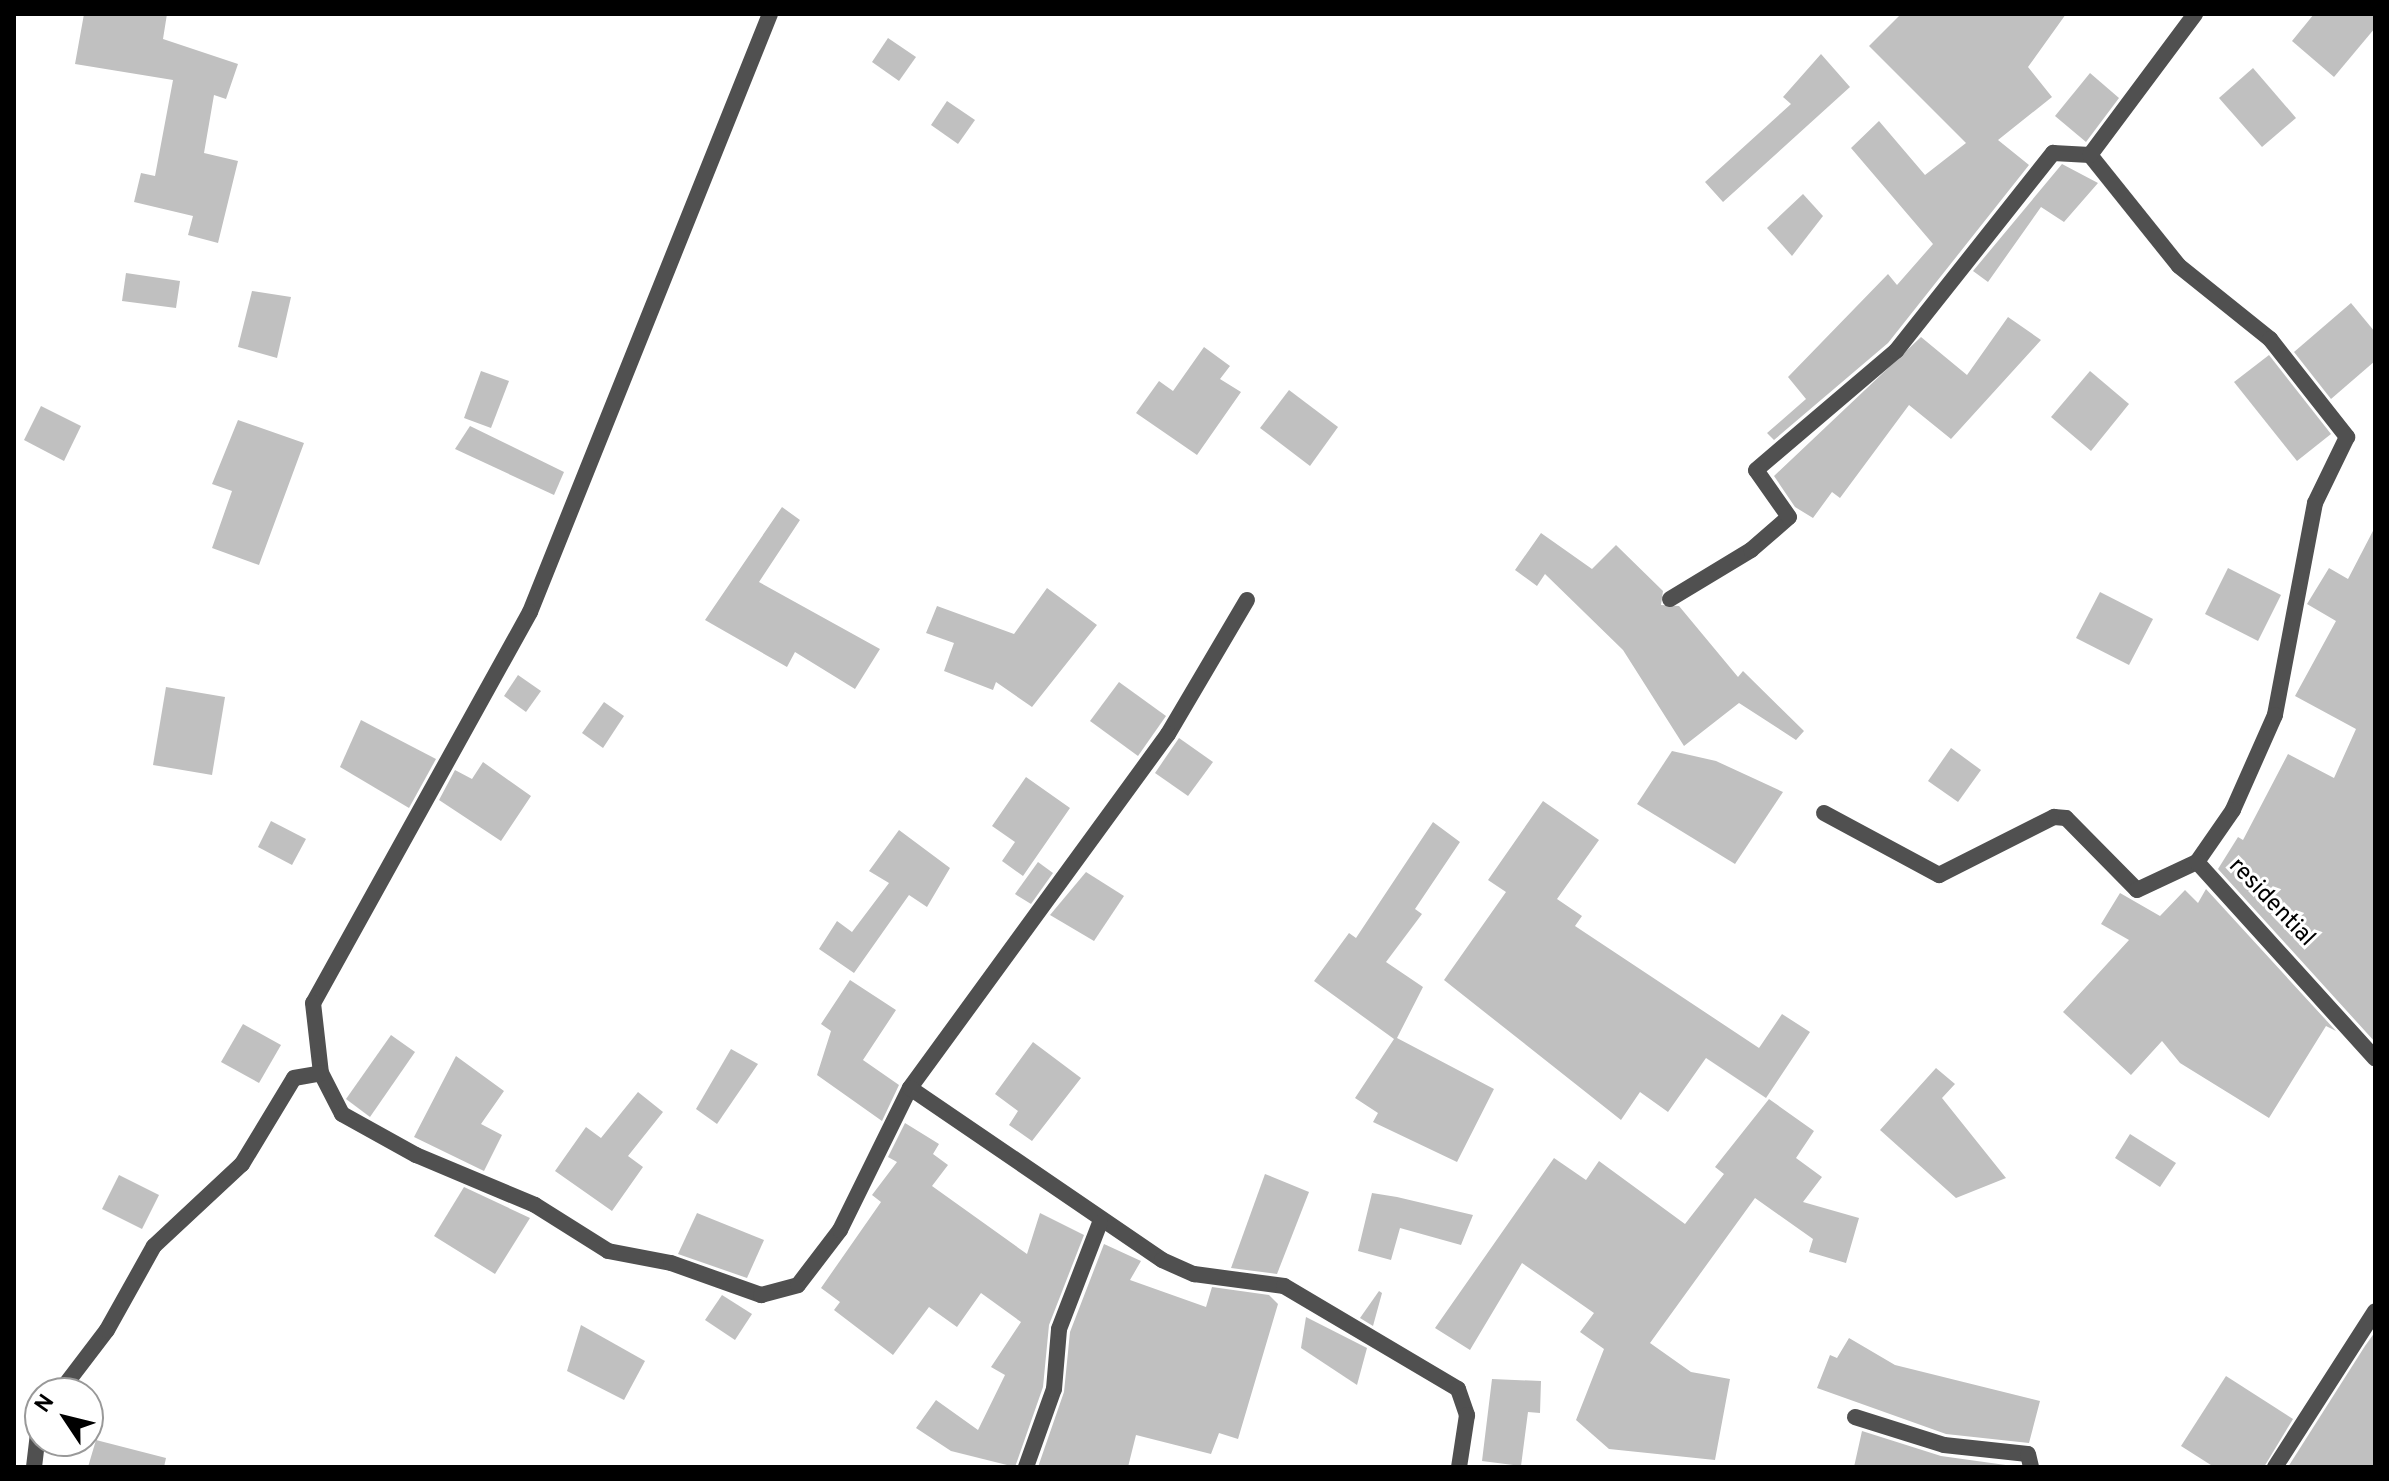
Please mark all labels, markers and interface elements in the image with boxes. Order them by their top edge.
street label: residential [2222,853,2320,953]
north arrow [24,1377,104,1457]
text: N [30,1390,61,1418]

